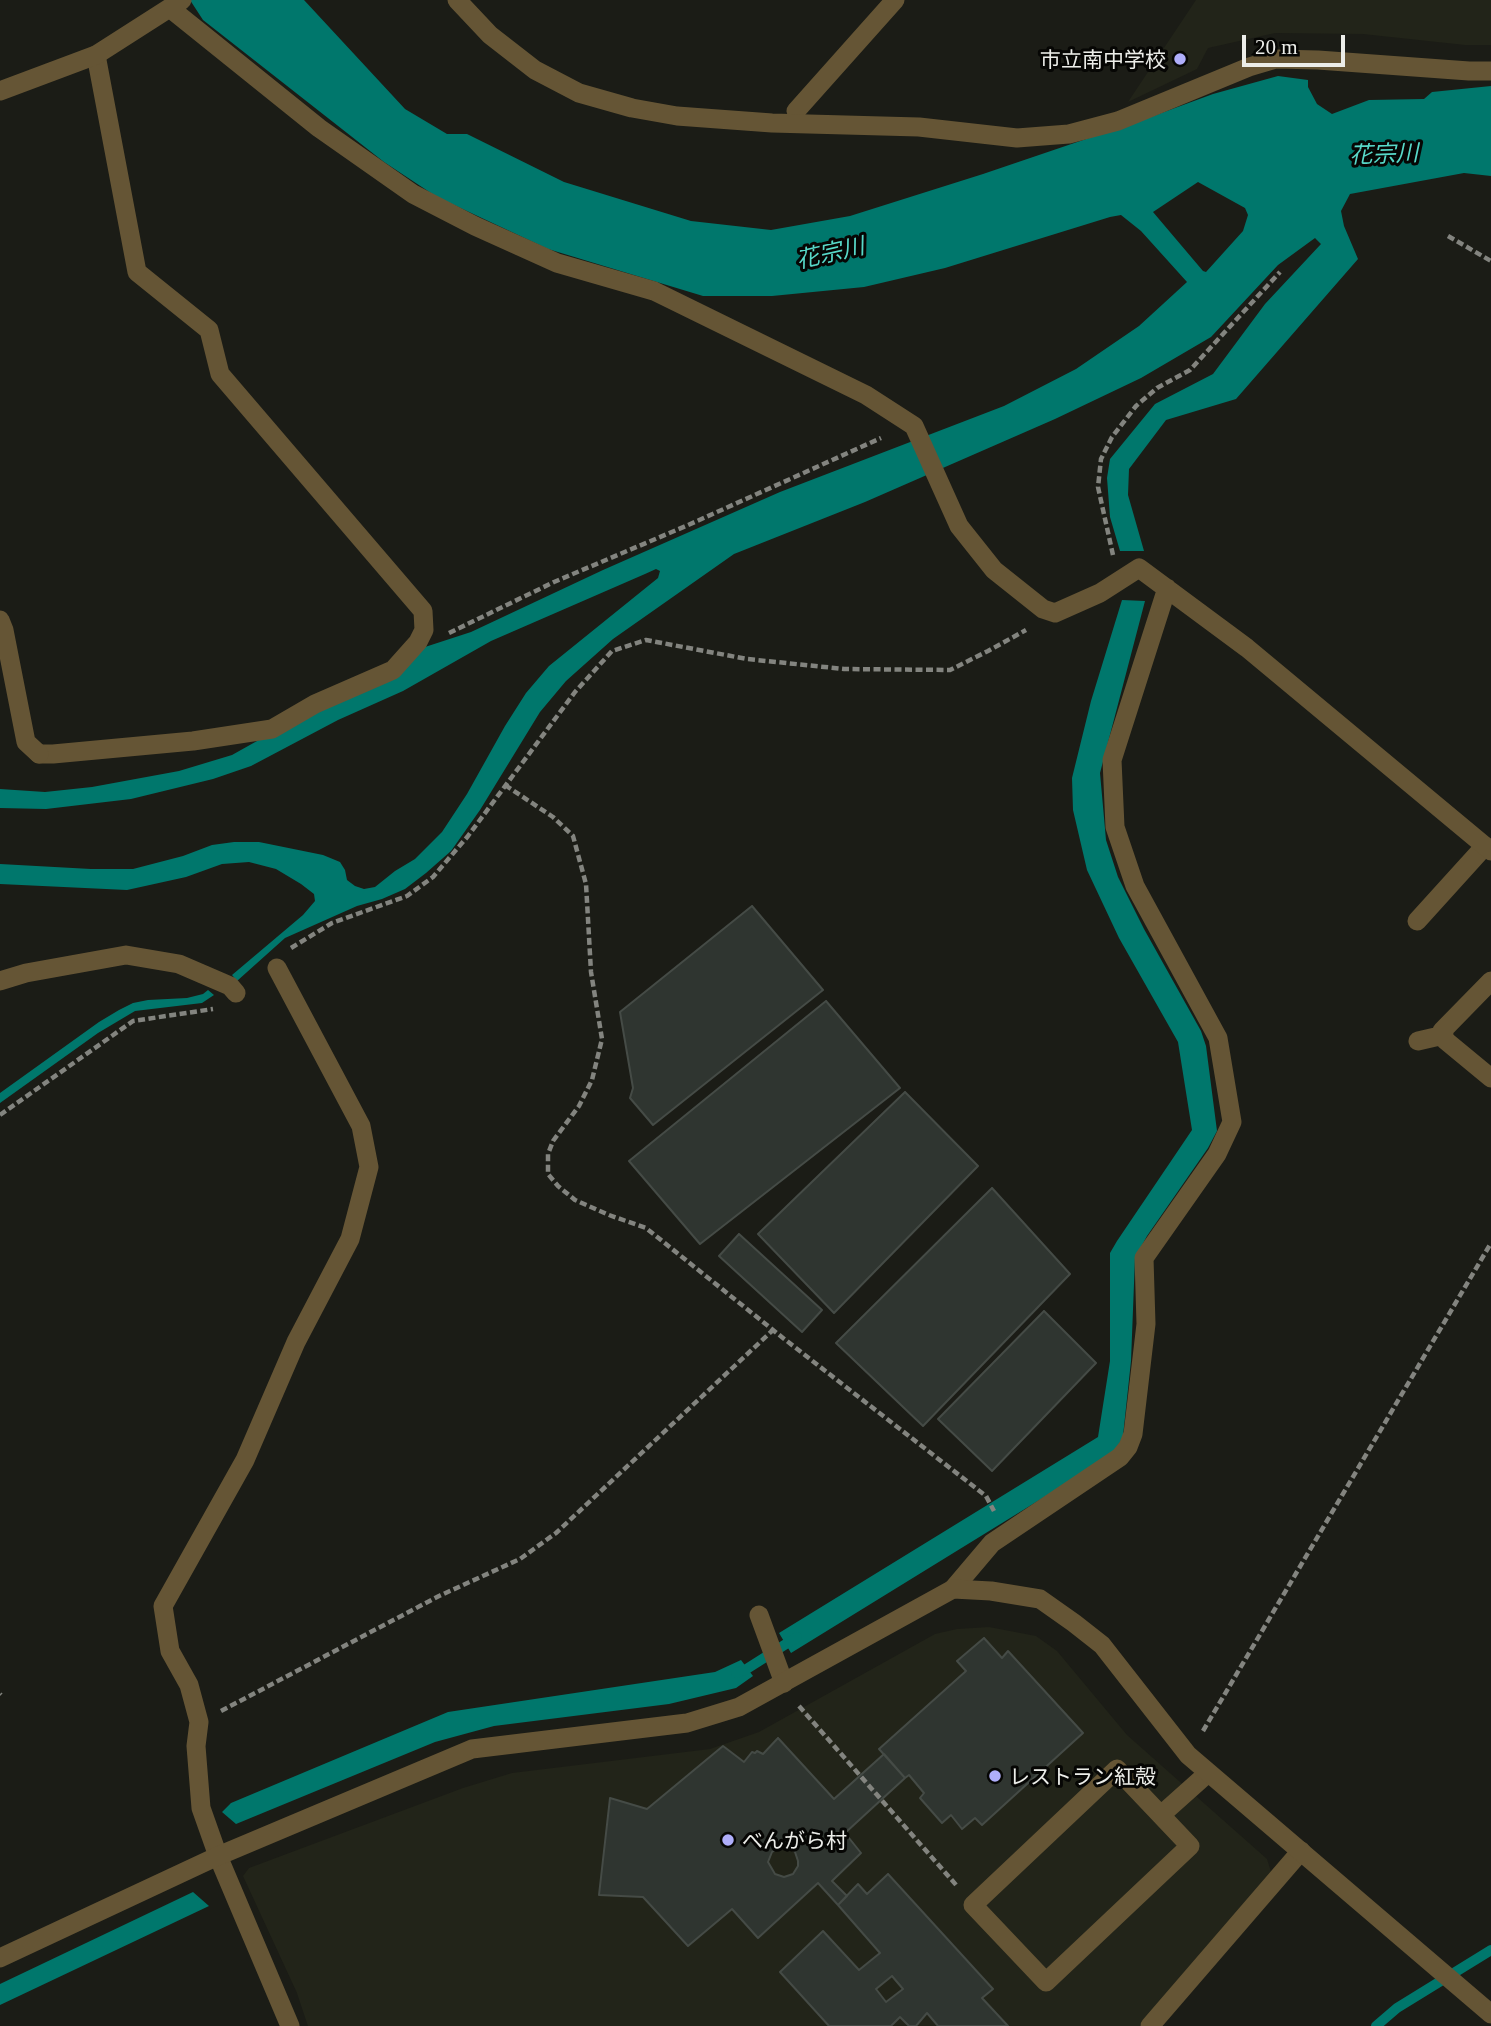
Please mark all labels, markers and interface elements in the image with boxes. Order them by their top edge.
scale bar [1246,21,1349,65]
text: 20 m [1255,35,1298,59]
place label: 市立南中学校 [1040,46,1166,72]
marker: 市立南中学校 [1172,51,1188,67]
water label: 花宗川 [1349,138,1419,168]
water label: 花宗川 [793,231,867,273]
place label: レストラン紅殻 [1009,1763,1156,1789]
marker: レストラン紅殻 [987,1768,1003,1784]
place label: べんがら村 [742,1827,847,1853]
marker: べんがら村 [720,1832,736,1848]

